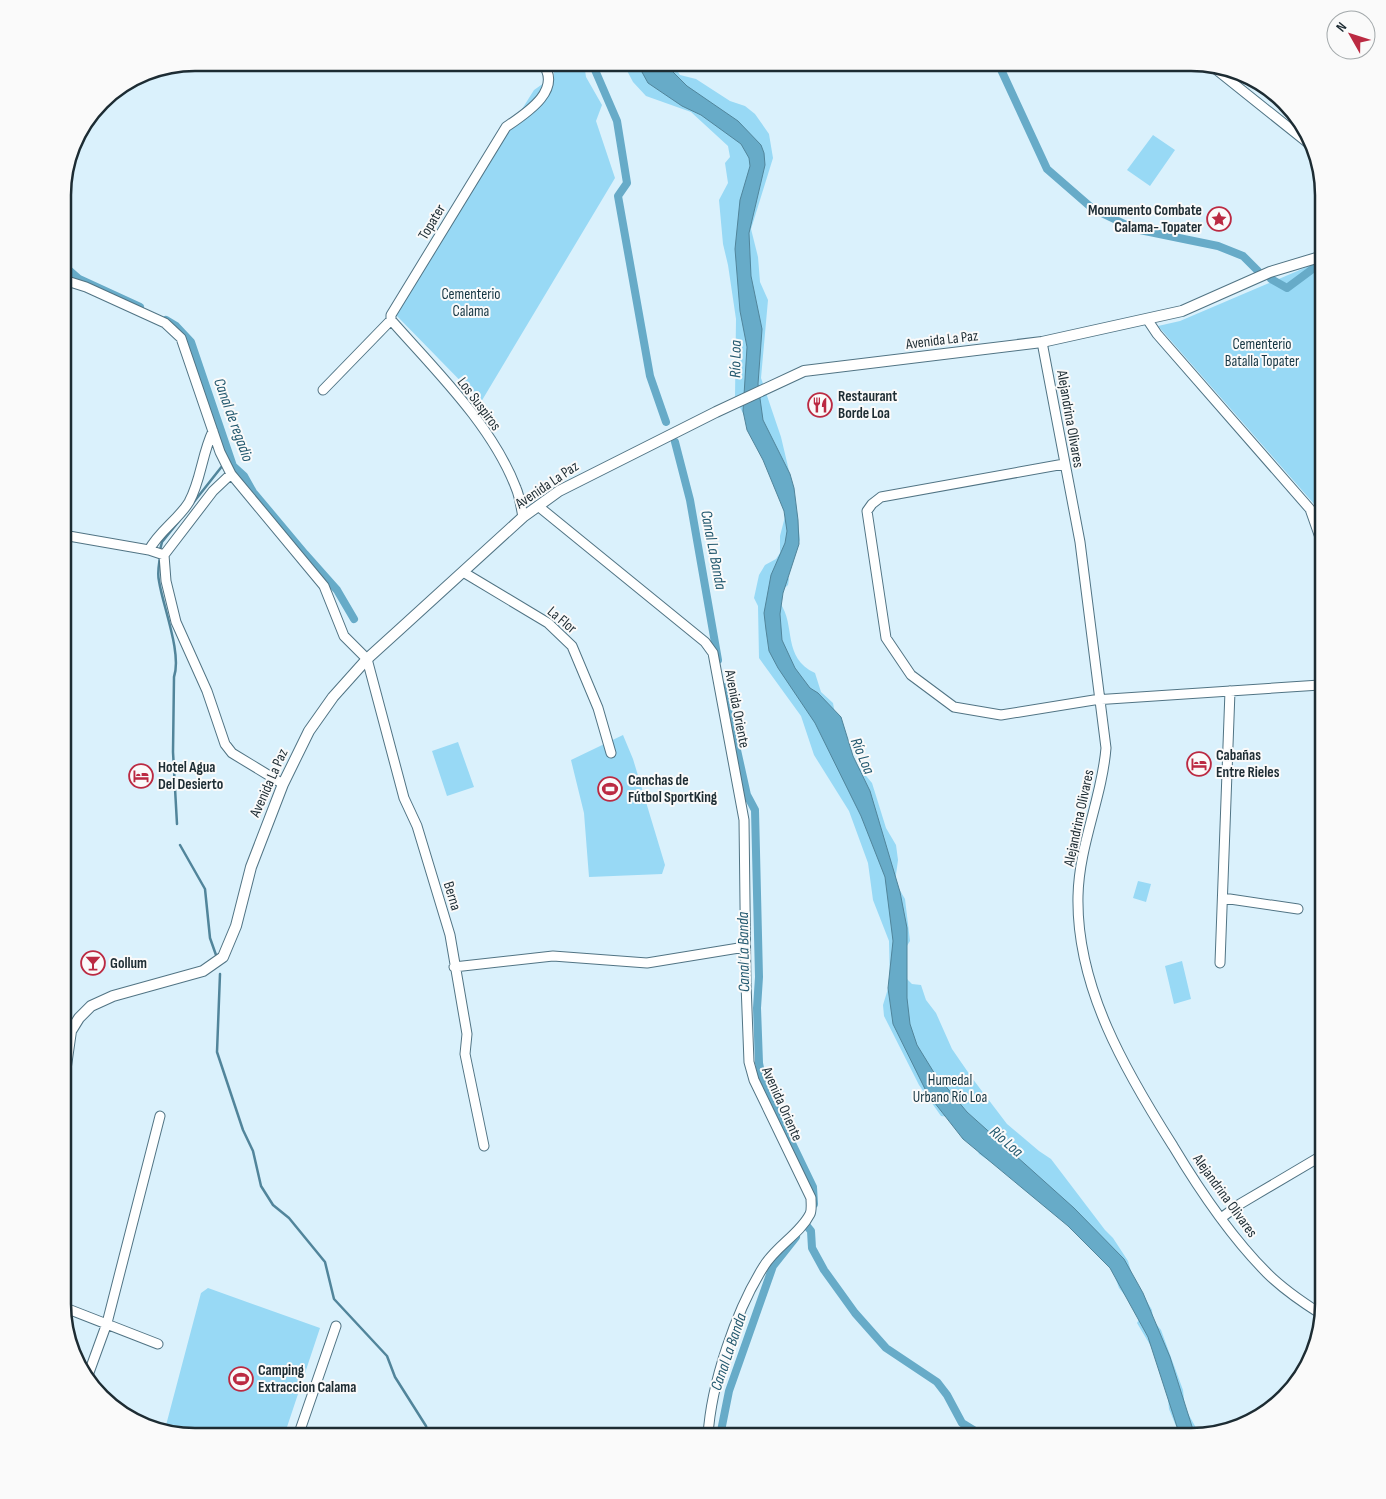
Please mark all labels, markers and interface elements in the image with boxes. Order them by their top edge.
north arrow [1326,10,1376,60]
text: N [1332,19,1350,35]
street label: Topater [414,200,450,243]
place label: Monumento Combate Calama- Topater [1088,201,1202,237]
place icon: Monumento Combate Calama- Topater [1206,206,1232,232]
park label: Cementerio Calama [441,285,501,321]
street label: Avenida La Paz [904,326,980,354]
park label: Cementerio Batalla Topater [1225,335,1300,371]
water label: Río Loa [726,339,746,378]
street label: Alejandrina Olivares [1052,368,1088,469]
street label: Los Suspiros [453,373,505,435]
water label: Canal de regadio [209,376,257,465]
place label: Restaurant Borde Loa [838,387,897,423]
restaurant icon: Restaurant Borde Loa [807,392,833,418]
street label: Avenida La Paz [511,456,583,514]
water label: Canal La Banda [696,509,730,592]
street label: La Flor [543,602,581,638]
street label: Avenida Oriente [720,667,754,750]
water label: Río Loa [846,735,878,778]
street label: Avenida La Paz [245,745,293,821]
place label: Cabañas Entre Rieles [1216,746,1280,782]
hotel icon: Cabañas Entre Rieles [1186,751,1212,777]
place label: Hotel Agua Del Desierto [158,758,223,794]
hotel icon: Hotel Agua Del Desierto [128,763,154,789]
street label: Alejandrina Olivares [1059,768,1099,869]
place label: Canchas de Fútbol SportKing [628,771,718,807]
sports icon: Canchas de Fútbol SportKing [597,776,623,802]
street label: Berna [439,879,465,913]
water label: Canal La Banda [734,911,754,992]
bar icon: Gollum [80,950,106,976]
place label: Gollum [110,954,147,973]
street label: Avenida Oriente [757,1063,807,1144]
park label: Humedal Urbano Río Loa [913,1071,987,1107]
water label: Río Loa [986,1122,1027,1162]
street label: Alejandrina Olivares [1188,1150,1262,1241]
water label: Canal La Banda [707,1310,751,1393]
place label: Camping Extraccion Calama [258,1361,356,1397]
sports icon: Camping Extraccion Calama [228,1366,254,1392]

